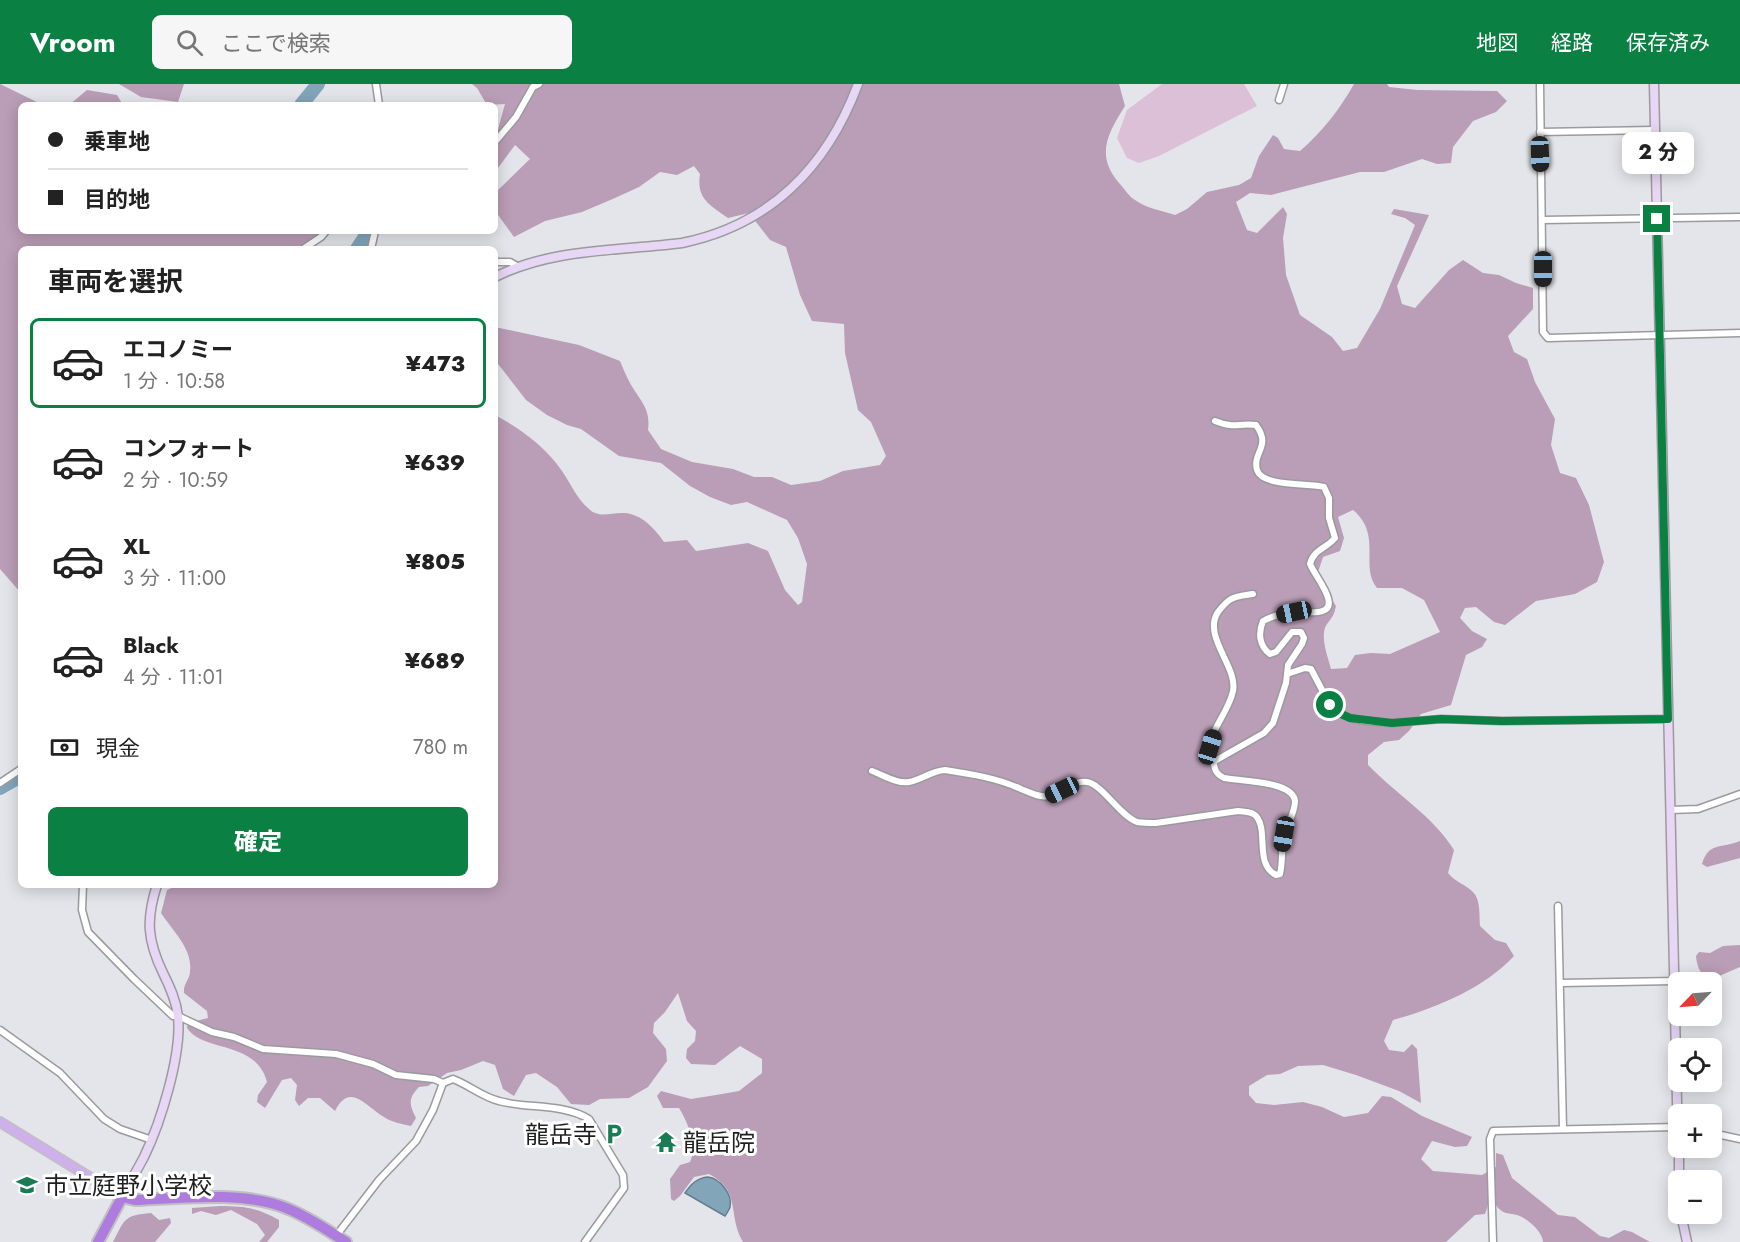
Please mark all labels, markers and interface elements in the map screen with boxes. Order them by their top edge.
search box [152,15,572,69]
text: Vroom [30,22,116,63]
icon: search [173,26,206,59]
text: ここで検索 [221,27,331,59]
text: 地図 [1476,28,1518,58]
text: 経路 [1551,28,1593,58]
text: 保存済み [1626,28,1710,58]
text: 乗車地 [84,125,150,157]
callout: 2 分 [1621,132,1693,174]
car [1530,136,1550,172]
text: 2 分 [1638,138,1678,167]
text: 目的地 [84,183,150,215]
route end [1643,205,1670,232]
car [1534,251,1552,287]
text: 車両を選択 [48,262,183,301]
text: エコノミー [123,333,233,365]
icon: car [51,336,105,390]
text: ¥473 [406,347,465,379]
text: 1 分 · 10:58 [123,367,225,396]
text: コンフォート [123,432,254,464]
icon: car [51,435,105,489]
text: ¥639 [405,446,465,478]
text: 2 分 · 10:59 [123,466,228,495]
text: XL [123,530,150,562]
icon: car [51,534,105,588]
text: ¥805 [406,545,465,577]
text: 3 分 · 11:00 [123,564,226,593]
car [1275,599,1313,625]
text: Black [123,629,179,661]
icon: car [51,633,105,687]
text: ¥689 [405,644,465,676]
text: 4 分 · 11:01 [123,663,224,692]
route start [1316,691,1343,718]
car [1196,727,1224,767]
icon: cash [48,731,81,764]
text: 現金 [96,732,140,764]
text: 780 m [413,733,468,762]
car [1042,774,1082,806]
button: 確定 [48,807,468,876]
car [1272,815,1296,853]
north arrow [1668,972,1722,1026]
map controls [1668,972,1722,1224]
button: locate [1668,1038,1722,1092]
button: + [1668,1104,1722,1158]
place label: 龍岳寺 [525,1117,597,1152]
parking icon: 龍岳寺 [602,1122,626,1146]
place label: 龍岳院 [683,1125,755,1160]
temple icon: 龍岳院 [654,1130,678,1154]
place label: 市立庭野小学校 [44,1168,212,1203]
button: − [1668,1170,1722,1224]
school or university icon: 市立庭野小学校 [15,1173,39,1197]

